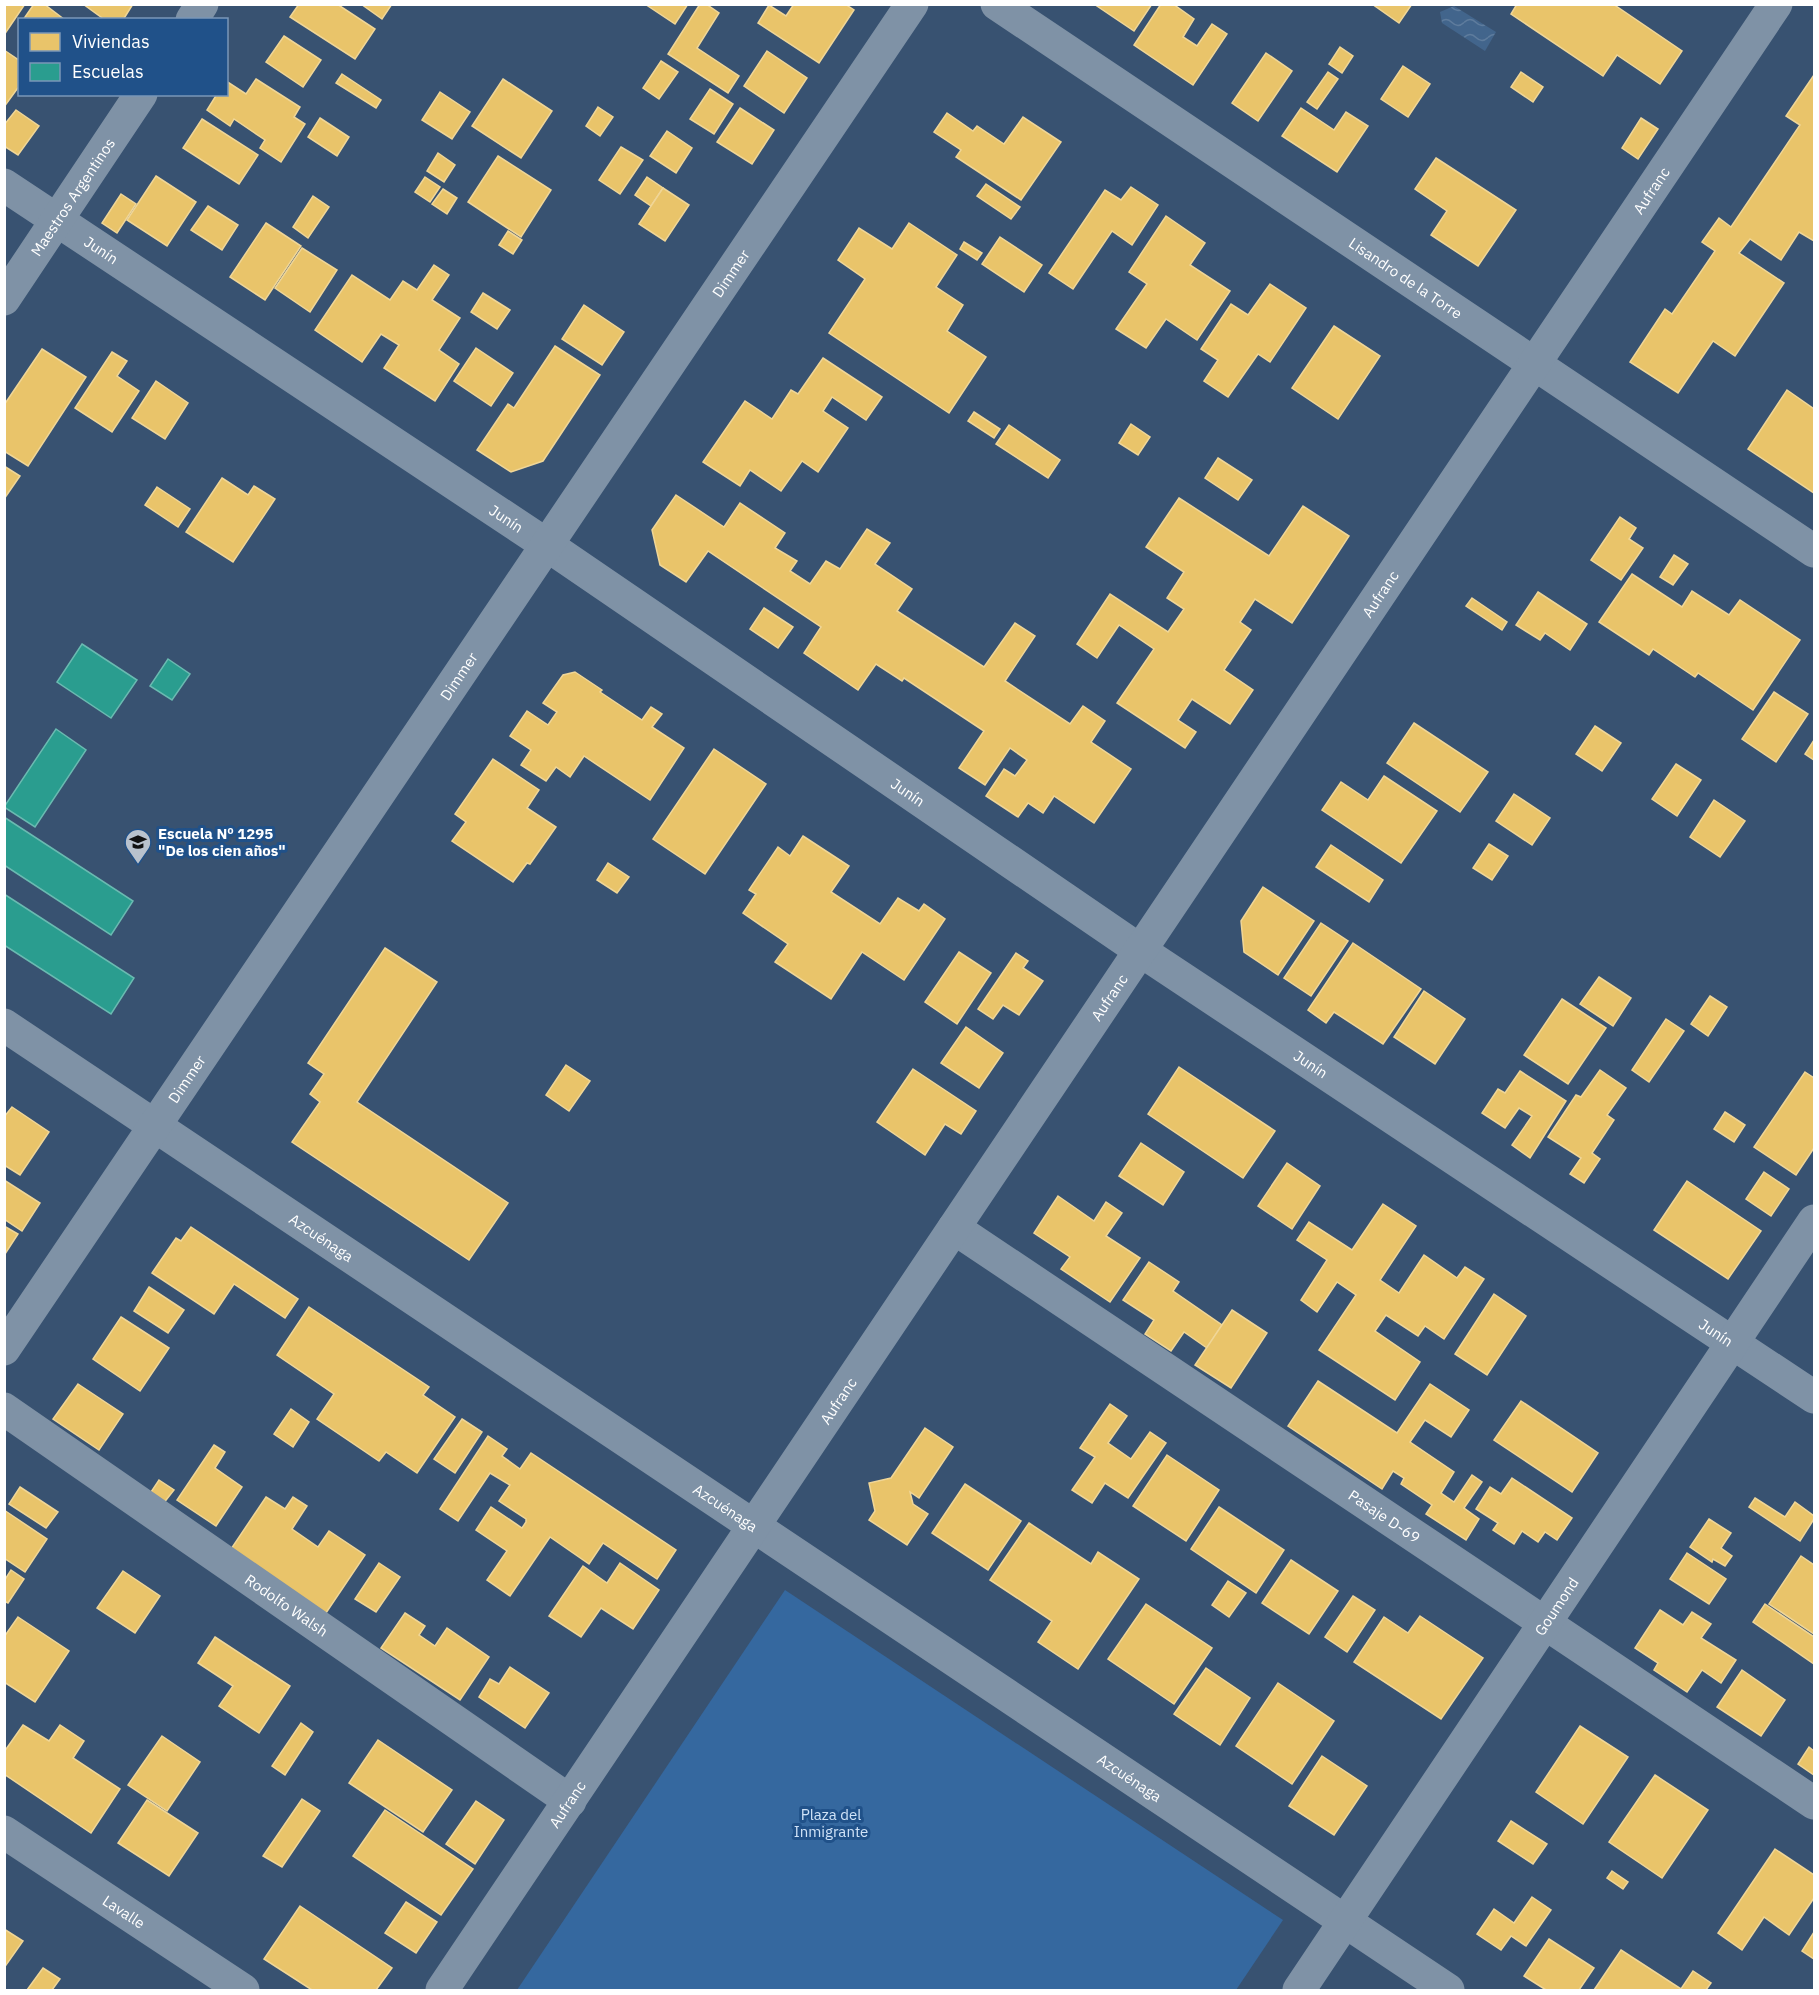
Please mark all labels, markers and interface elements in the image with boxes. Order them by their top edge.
legend [18,18,228,96]
text: Viviendas [72,30,150,53]
text: Escuelas [72,60,144,83]
street label: Maestros Argentinos [26,134,119,260]
street label: Aufranc [1628,163,1674,217]
street label: Junín [81,232,122,268]
street label: Lisandro de la Torre [1345,233,1466,323]
street label: Dimmer [707,245,753,301]
street label: Junín [486,500,527,536]
street label: Aufranc [1357,566,1403,621]
street label: Dimmer [435,648,482,704]
street label: Junín [888,774,929,810]
place label: Escuela Nº 1295 "De los cien años" [158,824,286,860]
school or university icon: Escuela Nº 1295 "De los cien años" [123,827,153,865]
street label: Aufranc [1086,970,1132,1024]
street label: Junín [1290,1046,1332,1082]
street label: Dimmer [163,1051,210,1106]
street label: Azcuénaga [286,1209,357,1266]
street label: Junín [1695,1314,1737,1350]
street label: Aufranc [815,1373,861,1428]
street label: Azcuénaga [690,1479,761,1536]
street label: Pasaje D-69 [1345,1485,1424,1547]
street label: Rodolfo Walsh [242,1569,332,1640]
street label: Goumond [1530,1573,1582,1639]
street label: Azcuénaga [1094,1749,1166,1806]
street label: Aufranc [544,1777,590,1831]
park label: Plaza del Inmigrante [794,1805,868,1841]
street label: Lavalle [99,1891,149,1932]

